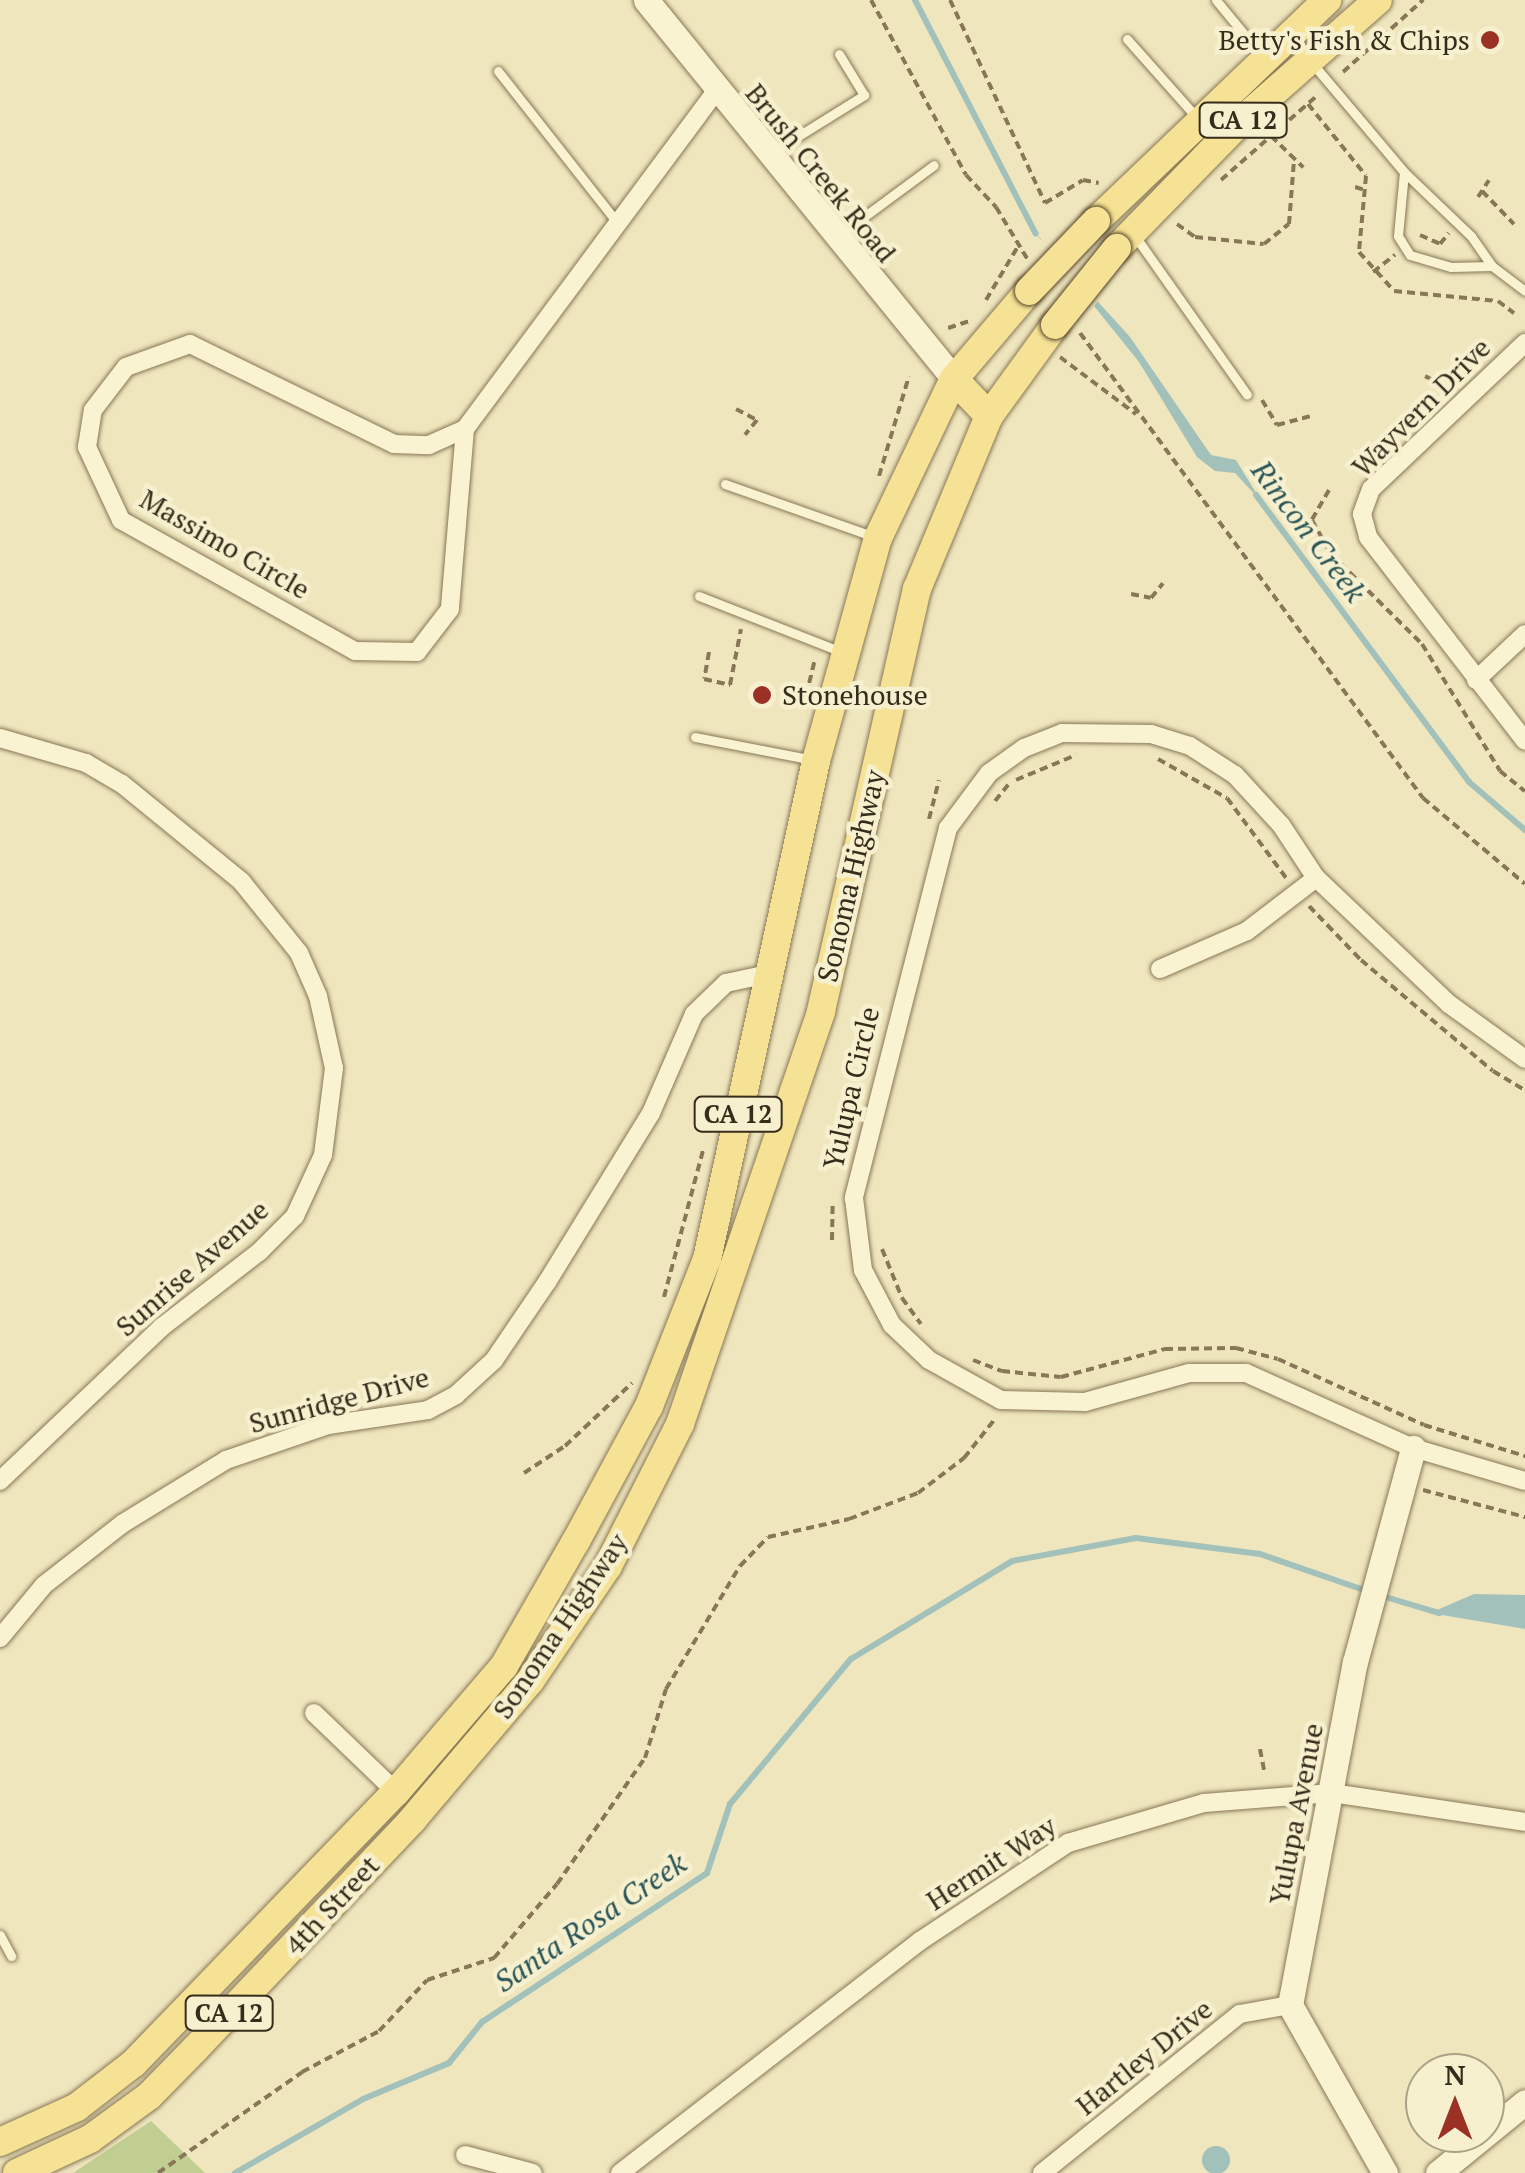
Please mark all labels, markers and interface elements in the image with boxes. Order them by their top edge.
place label: Betty's Fish & Chips [1218,23,1470,57]
marker: Betty's Fish & Chips [1479,29,1501,51]
street label: Brush Creek Road [739,77,903,269]
road number: CA 12 [1198,100,1288,140]
street label: Wayvern Drive [1345,331,1497,483]
water label: Rincon Creek [1244,453,1374,609]
street label: Massimo Circle [134,482,316,606]
place label: Stonehouse [782,678,928,712]
marker: Stonehouse [751,684,773,706]
street label: Sonoma Highway [810,767,892,985]
street label: Yulupa Circle [816,1003,886,1173]
road number: CA 12 [693,1094,783,1134]
street label: Sunrise Avenue [109,1192,275,1344]
street label: Sunridge Drive [245,1360,433,1440]
street label: Sonoma Highway [486,1527,634,1725]
street label: Yulupa Avenue [1262,1720,1330,1908]
street label: Hermit Way [920,1809,1062,1917]
water label: Santa Rosa Creek [487,1845,693,1999]
street label: 4th Street [278,1848,386,1962]
street label: Hartley Drive [1069,1992,1219,2122]
road number: CA 12 [184,1993,274,2033]
north arrow [1405,2053,1505,2153]
text: N [1444,2056,1466,2093]

